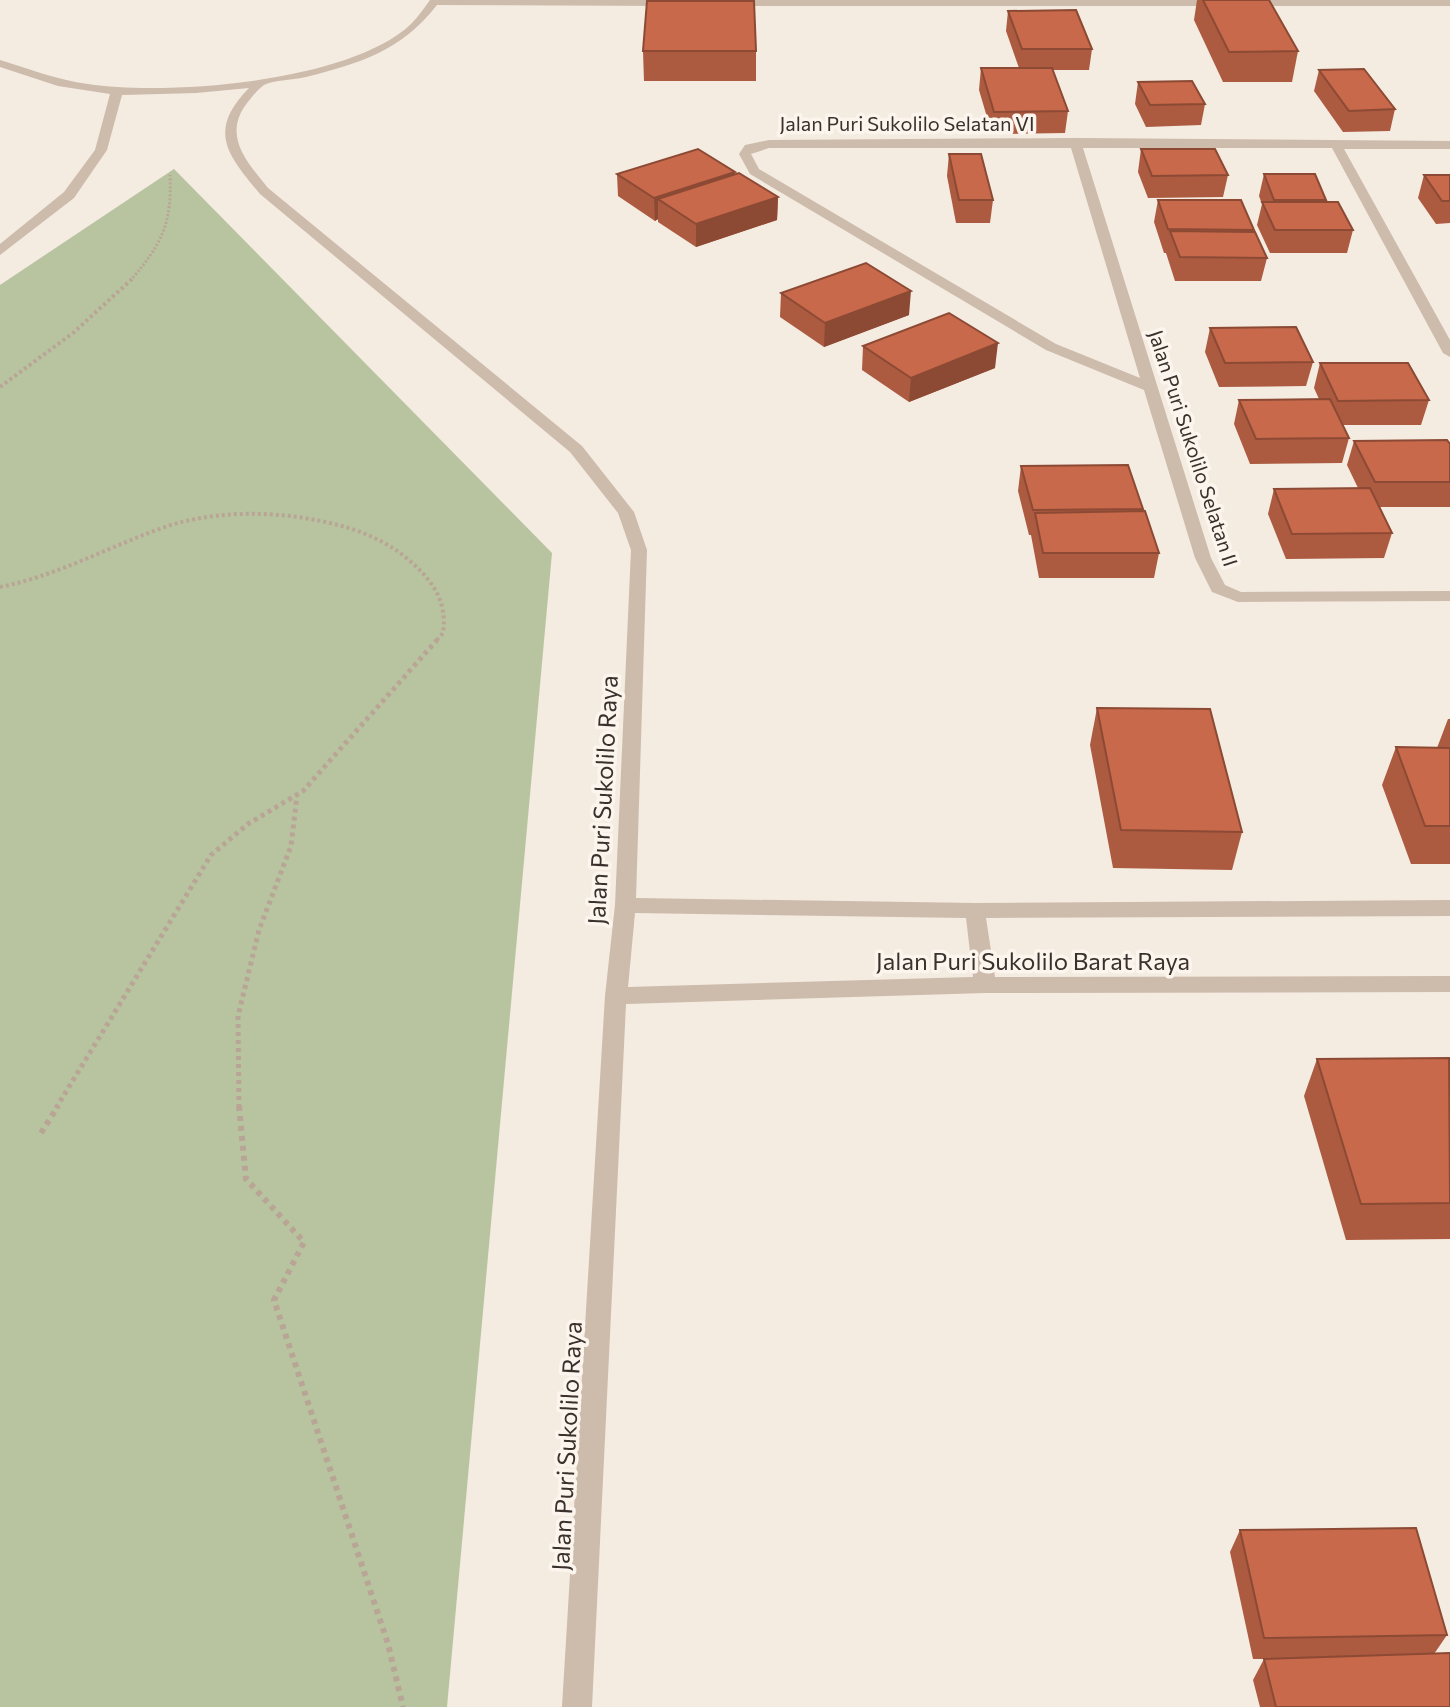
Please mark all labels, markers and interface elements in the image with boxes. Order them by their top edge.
street label: Jalan Puri Sukolilo Selatan VI [779,111,1035,135]
street label: Jalan Puri Sukolilo Selatan II [1144,327,1244,569]
street label: Jalan Puri Sukolilo Raya [581,674,623,926]
street label: Jalan Puri Sukolilo Barat Raya [876,946,1190,975]
street label: Jalan Puri Sukolilo Raya [545,1320,587,1572]

